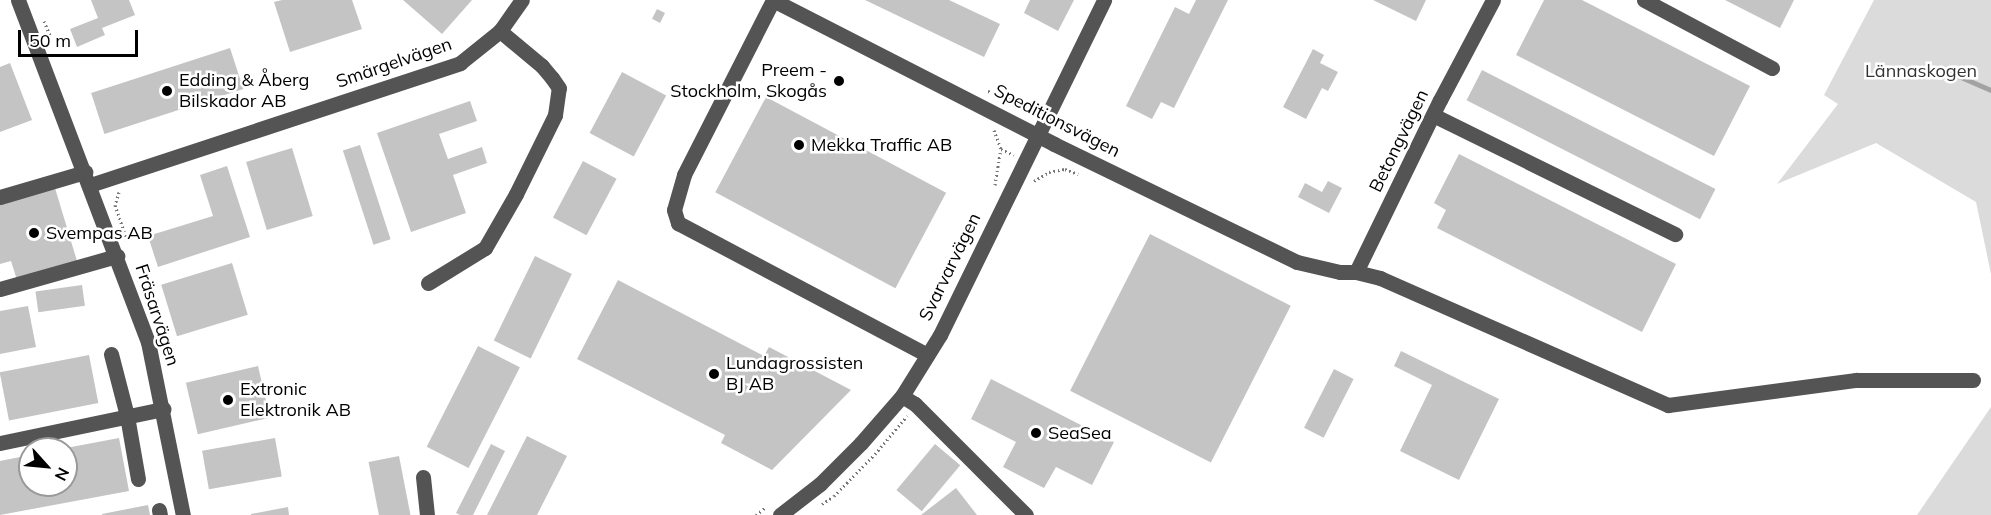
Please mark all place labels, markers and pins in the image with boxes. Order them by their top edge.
place label: Preem - Stockholm, Skogås [670,60,827,103]
place label: Edding & Åberg Bilskador AB [179,70,309,112]
marker: Preem - Stockholm, Skogås [832,74,846,88]
marker: Edding & Åberg Bilskador AB [160,84,174,98]
place label: Mekka Traffic AB [811,134,952,156]
marker: Mekka Traffic AB [792,138,806,152]
place label: Svempas AB [46,222,153,244]
marker: Svempas AB [27,226,41,240]
place label: Lundagrossisten BJ AB [726,353,863,395]
marker: Lundagrossisten BJ AB [707,367,721,381]
place label: Extronic Elektronik AB [240,379,351,422]
marker: Extronic Elektronik AB [221,393,235,407]
place label: SeaSea [1048,422,1112,444]
marker: SeaSea [1029,426,1043,440]

